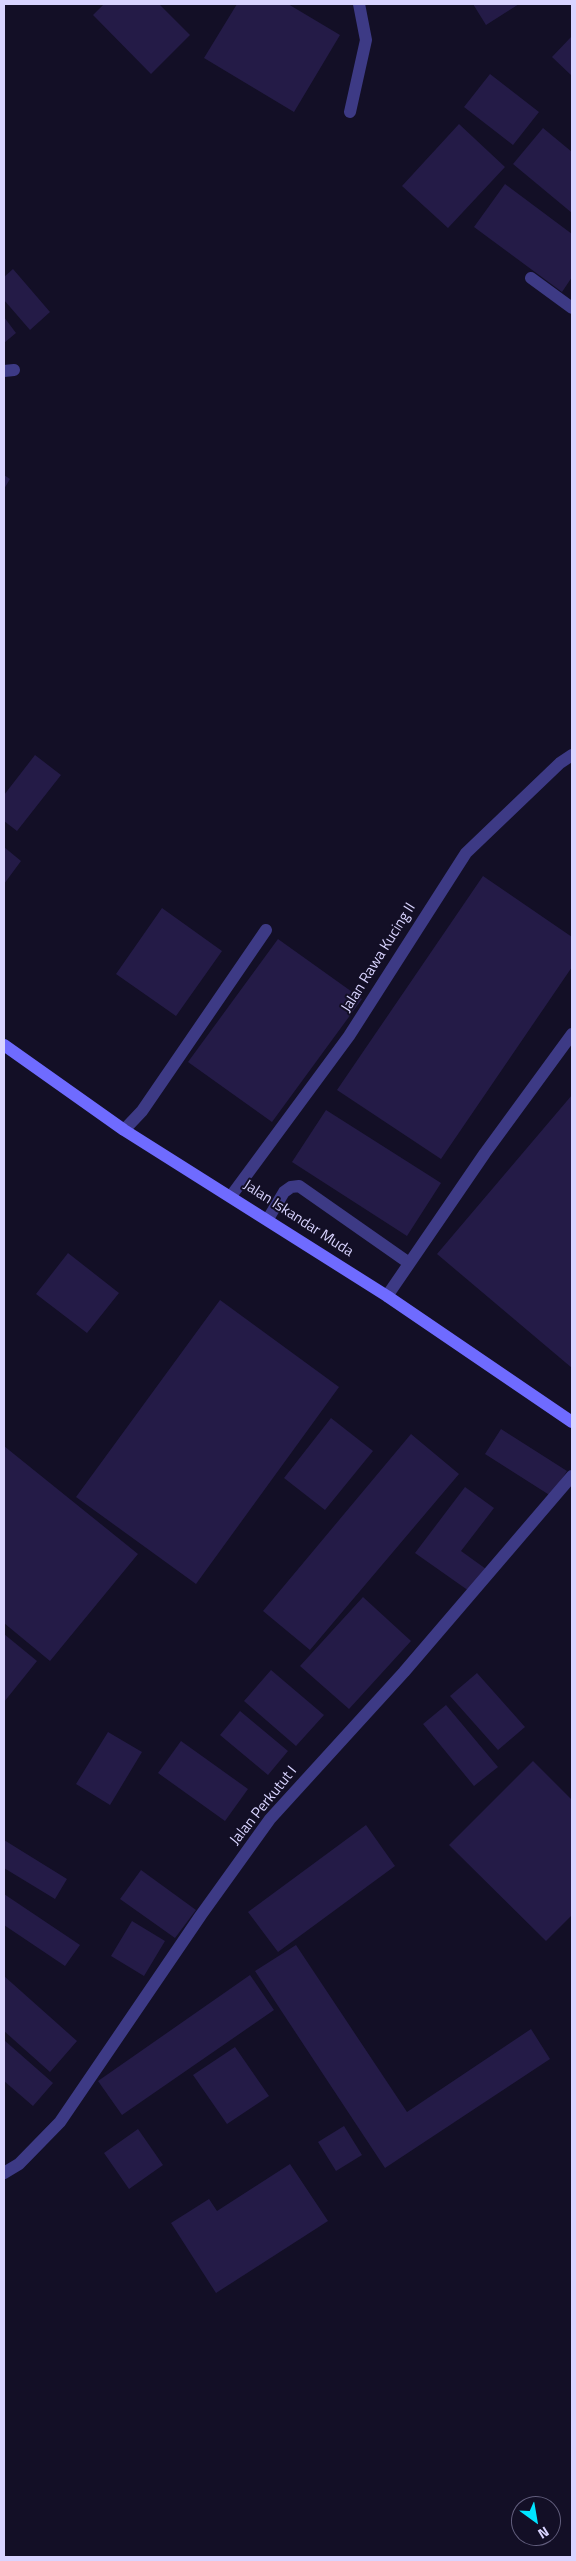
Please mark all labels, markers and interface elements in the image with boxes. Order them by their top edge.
street label: Jalan Rawa Kucing II [338,900,420,1016]
street label: Jalan Iskandar Muda [240,1177,356,1261]
street label: Jalan Perkutut I [227,1763,301,1849]
north arrow [511,2496,561,2546]
text: N [534,2522,553,2545]

